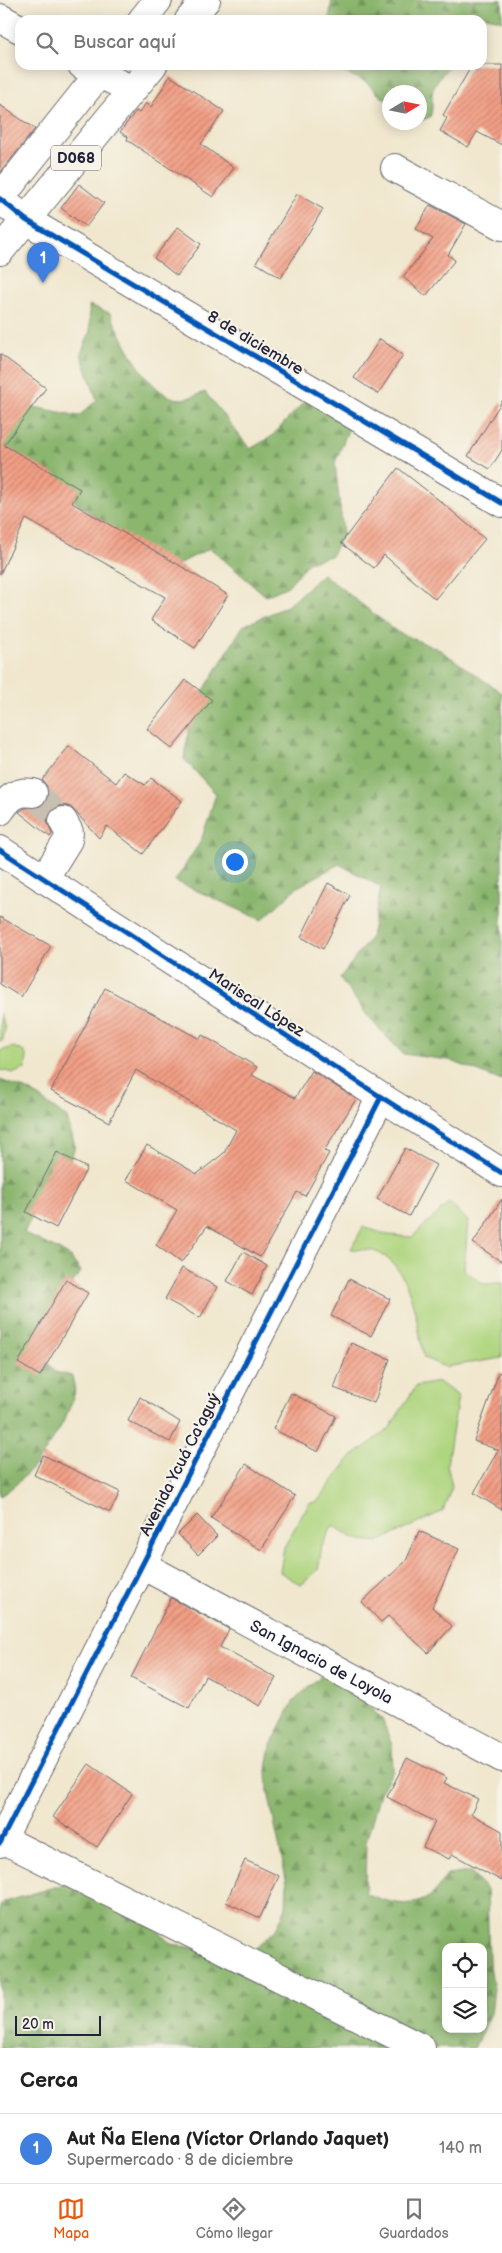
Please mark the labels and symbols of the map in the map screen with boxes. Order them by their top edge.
north arrow [382,85,427,130]
road number: D068 [51,146,101,170]
pin: 1 [27,242,59,283]
street label: 8 de diciembre [204,307,307,380]
your location [222,849,248,875]
street label: Mariscal López [205,965,308,1041]
street label: Avenida Ycuá Ca'aguý [136,1389,225,1539]
street label: San Ignacio de Loyola [246,1617,396,1709]
scale bar [15,2013,101,2036]

